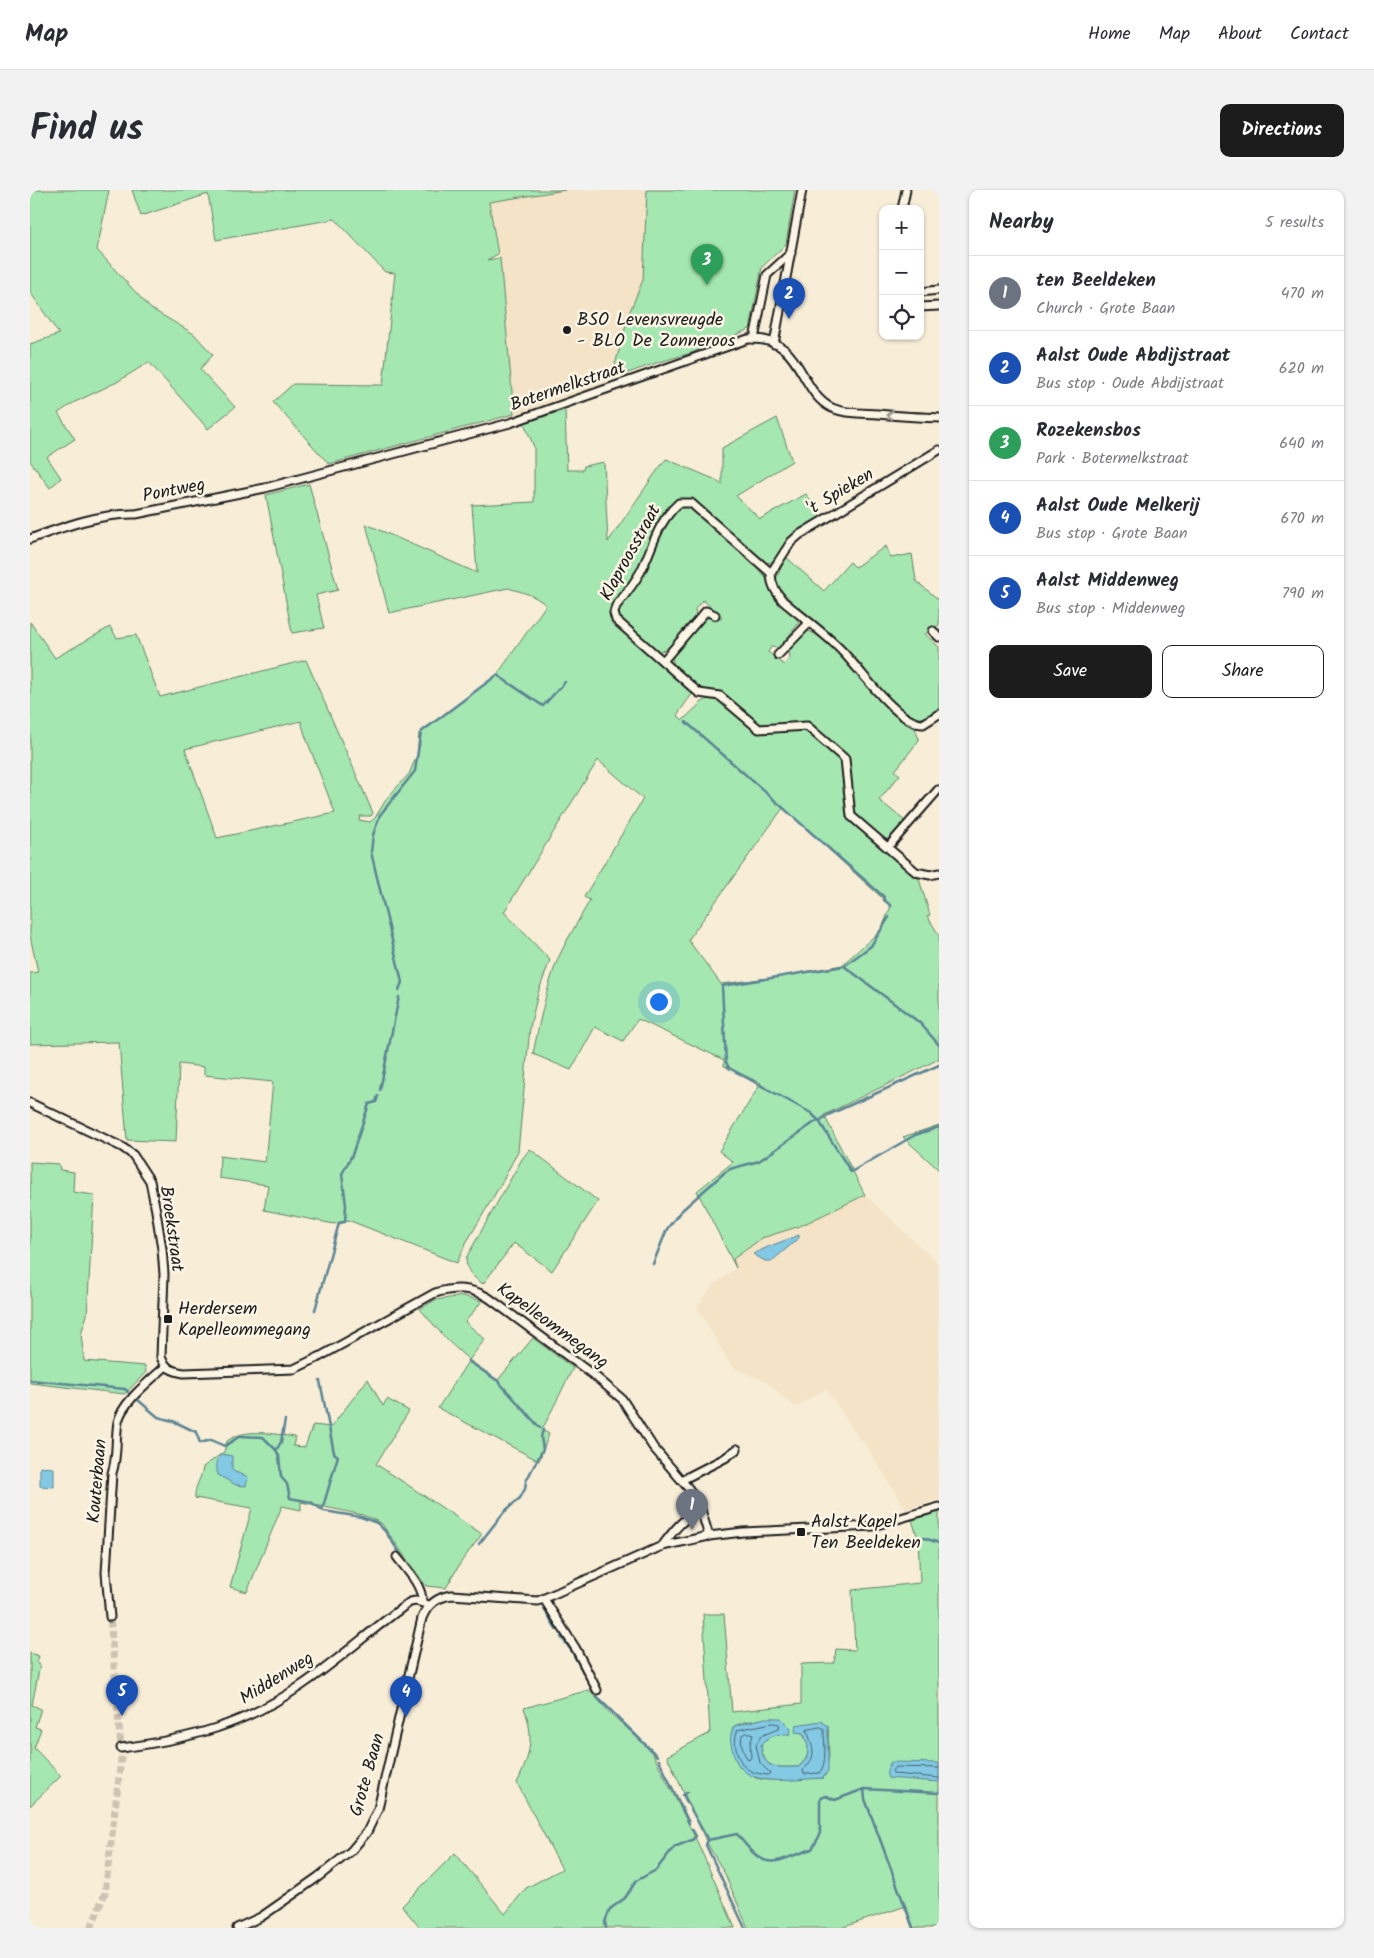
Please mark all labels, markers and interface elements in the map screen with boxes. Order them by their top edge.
text: Map [25,15,68,54]
text: Home [1088,20,1131,49]
text: Map [1159,20,1190,49]
text: About [1218,20,1262,49]
text: Contact [1290,20,1349,49]
text: Find us [30,102,143,158]
button: Directions [1220,104,1344,157]
map controls [879,205,924,340]
button: + [879,205,924,250]
text: Nearby [989,206,1054,239]
text: 5 results [1265,210,1324,235]
pin: 3 [691,244,723,285]
button: − [879,250,924,295]
text: ten Beeldeken [1036,266,1156,296]
pin: 2 [773,278,805,319]
text: 1 [1003,281,1007,306]
text: 470 m [1281,281,1324,306]
button: locate [879,295,924,340]
text: Church · Grote Baan [1036,296,1175,321]
place label: BSO Levensvreugde - BLO De Zonneroos [577,306,736,356]
marker: BSO Levensvreugde - BLO De Zonneroos [561,324,573,336]
text: Aalst Oude Abdijstraat [1036,341,1230,371]
street label: Botermelkstraat [506,353,631,420]
text: 2 [1000,356,1010,381]
text: 620 m [1279,356,1324,381]
text: Bus stop · Oude Abdijstraat [1036,371,1224,396]
one-way arrow [886,410,894,421]
text: Rozekensbos [1036,416,1141,446]
text: 3 [1001,431,1009,456]
text: 640 m [1279,431,1324,456]
text: Park · Botermelkstraat [1036,446,1189,471]
street label: 't Spieken [802,461,880,523]
street label: Pontweg [140,471,208,511]
text: Aalst Oude Melkerij [1036,491,1199,521]
street label: Klaproosstraat [593,499,670,607]
text: 4 [1001,506,1009,531]
text: 670 m [1281,506,1324,531]
text: Bus stop · Grote Baan [1036,521,1188,546]
text: Aalst Middenweg [1036,566,1179,596]
text: 5 [1001,581,1009,606]
text: 790 m [1282,581,1324,606]
text: Bus stop · Middenweg [1036,596,1185,621]
button: Save [989,645,1152,698]
button: Share [1162,645,1324,698]
your location [646,989,672,1015]
street label: Broekstraat [151,1184,192,1275]
street label: Kapelleommegang [490,1275,614,1377]
place label: Herdersem Kapelleommegang [178,1295,311,1345]
marker: Herdersem Kapelleommegang [162,1313,174,1325]
street label: Kouterbaan [80,1438,116,1524]
pin: 1 [676,1489,708,1530]
place label: Aalst Kapel Ten Beeldeken [811,1508,921,1558]
marker: Aalst Kapel Ten Beeldeken [795,1526,807,1538]
street label: Middenweg [234,1645,320,1713]
pin: 5 [106,1675,138,1716]
pin: 4 [390,1676,422,1717]
street label: Grote Baan [342,1730,394,1820]

